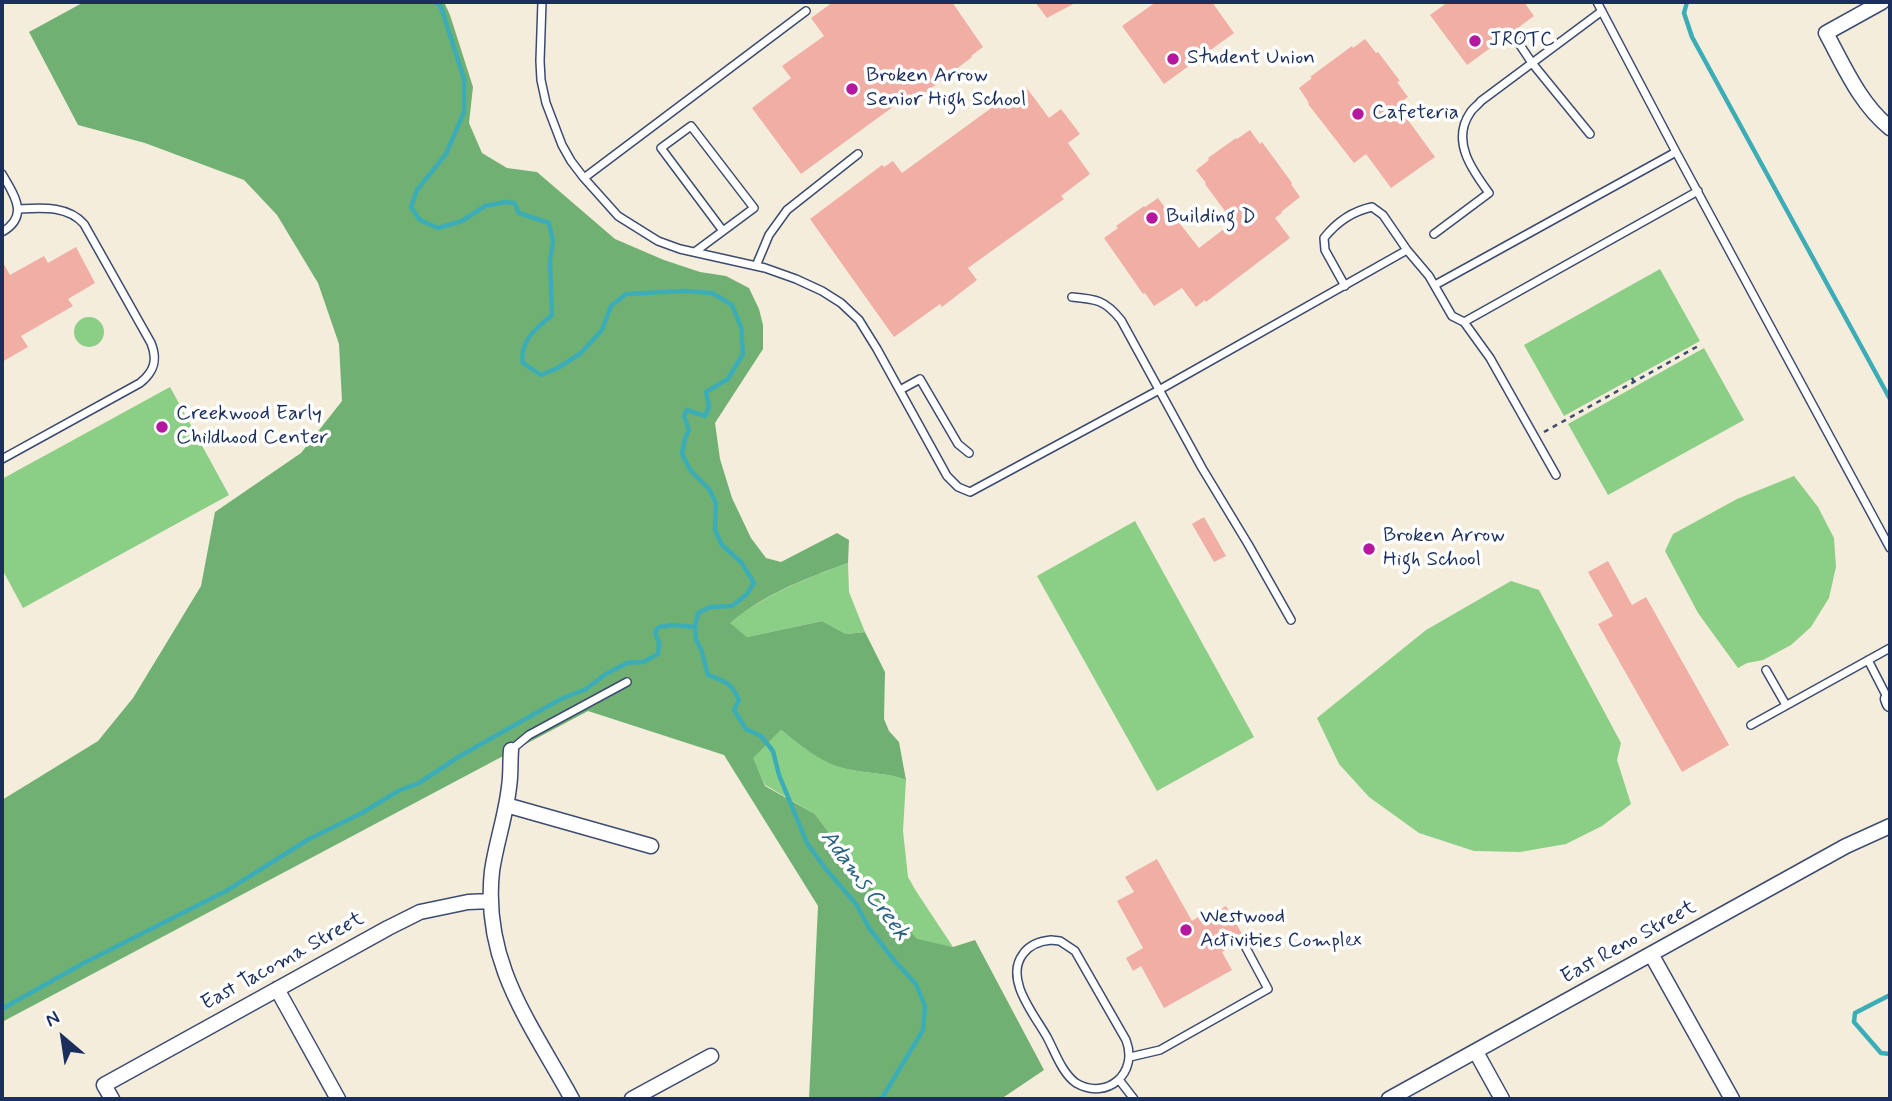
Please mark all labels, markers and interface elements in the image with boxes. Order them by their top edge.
place label: JROTC [1489,28,1555,54]
marker: JROTC [1467,33,1483,49]
place label: Student Union [1187,46,1315,72]
marker: Student Union [1165,51,1181,67]
place label: Broken Arrow Senior High School [866,64,1026,114]
marker: Broken Arrow Senior High School [844,81,860,97]
place label: Cafeteria [1372,101,1459,127]
marker: Cafeteria [1350,106,1366,122]
place label: Building D [1166,205,1256,231]
marker: Building D [1144,210,1160,226]
place label: Creekwood Early Childhood Center [176,402,328,452]
marker: Creekwood Early Childhood Center [154,419,170,435]
place label: Broken Arrow High School [1383,524,1505,574]
marker: Broken Arrow High School [1361,541,1377,557]
water label: Adams Creek [813,825,915,947]
street label: East Reno Street [1557,895,1701,991]
place label: Westwood Activities Complex [1200,905,1362,955]
street label: East Tacoma Street [197,907,369,1017]
marker: Westwood Activities Complex [1178,922,1194,938]
north arrow [28,1003,98,1073]
text: N [41,1005,64,1033]

